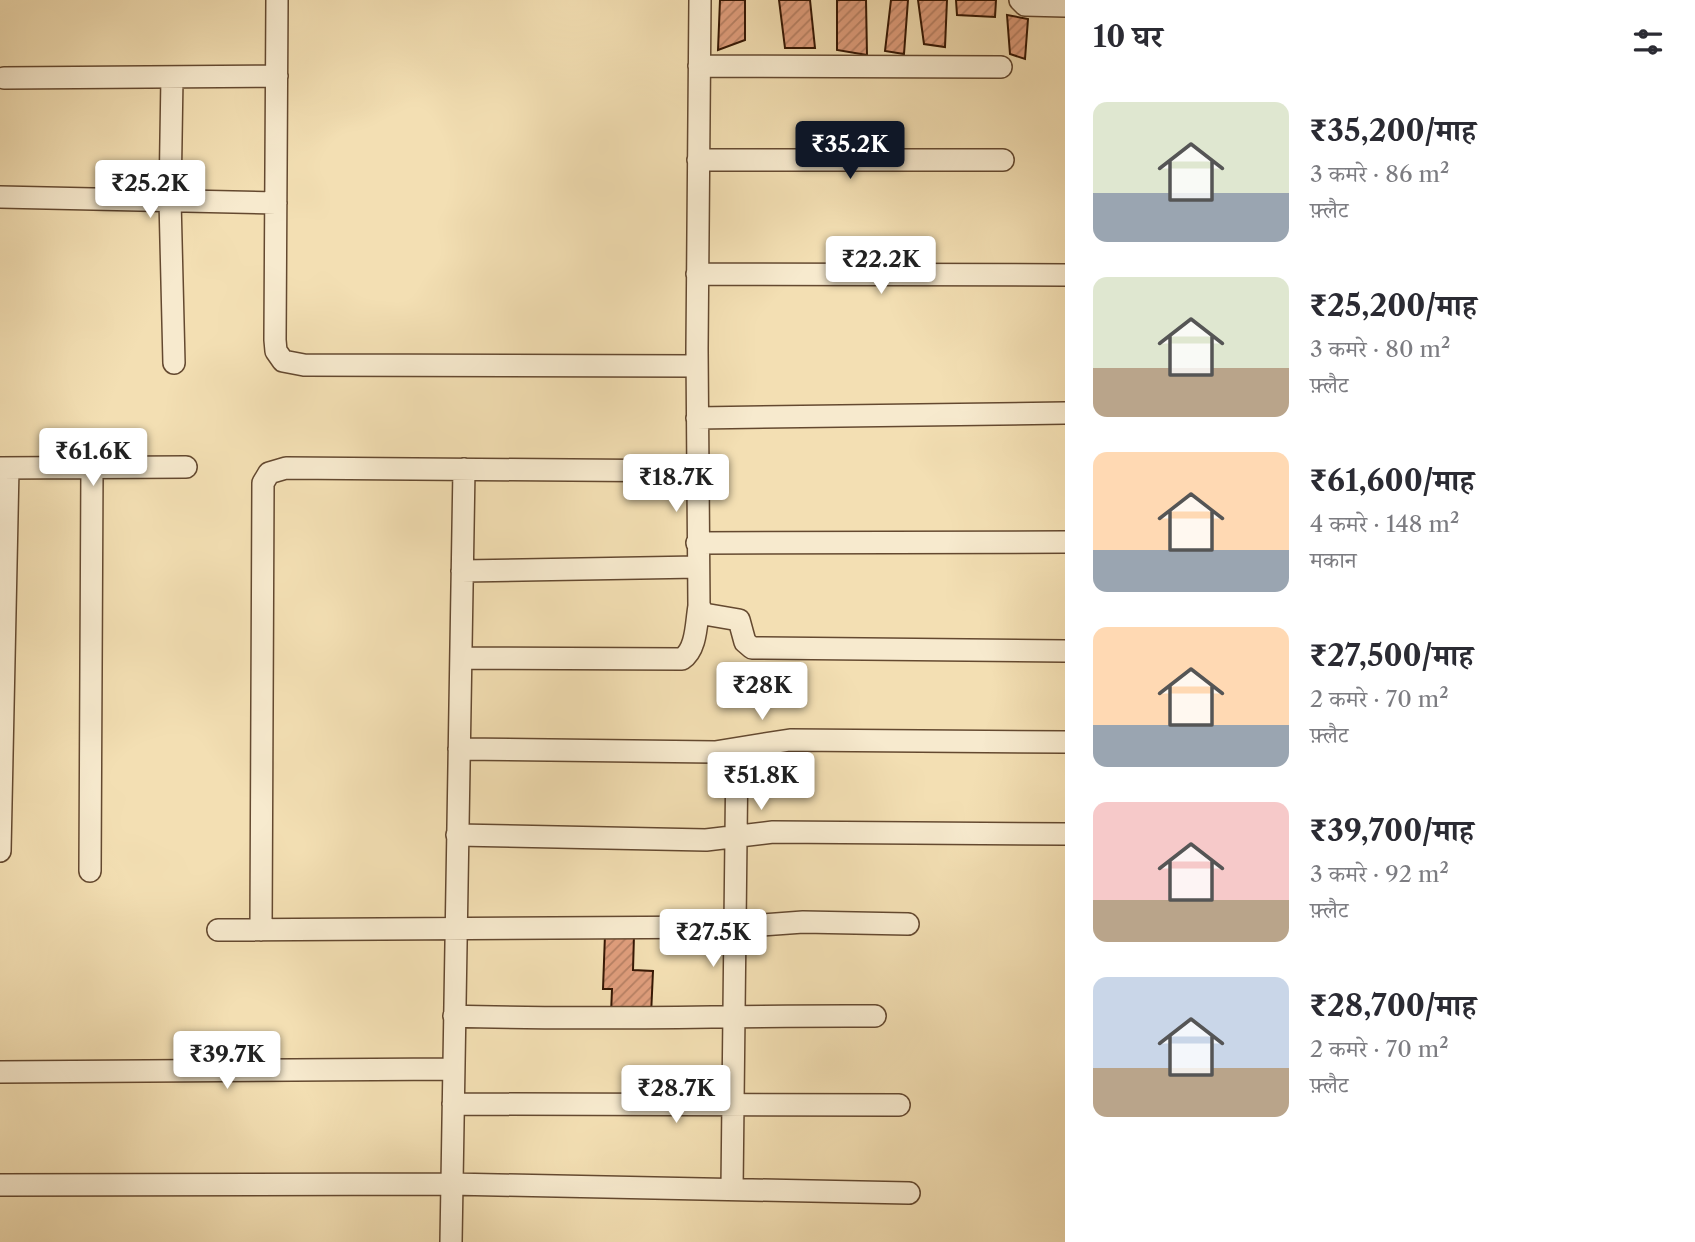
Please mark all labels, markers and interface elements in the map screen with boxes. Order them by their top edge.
text: 10 घर [1093,18,1163,55]
icon: filters [1629,23,1667,61]
text: ₹35,200/माह [1310,112,1476,149]
pin: ₹35.2K [793,122,907,181]
text: ₹35.2K [811,130,889,158]
icon: home [1149,130,1233,214]
pin: ₹25.2K [93,160,207,220]
text: 3 कमरे · 86 m² [1310,160,1449,188]
text: ₹25.2K [111,169,189,197]
text: फ़्लैट [1310,196,1348,224]
pin: ₹22.2K [824,236,938,296]
text: ₹22.2K [842,245,920,273]
text: ₹25,200/माह [1310,287,1477,324]
icon: home [1149,305,1233,389]
text: 3 कमरे · 80 m² [1310,335,1450,363]
text: फ़्लैट [1310,371,1348,399]
pin: ₹61.6K [36,428,150,488]
text: ₹61.6K [55,437,131,465]
pin: ₹18.7K [619,454,733,514]
text: ₹61,600/माह [1310,462,1474,499]
text: ₹18.7K [639,463,713,491]
icon: home [1149,480,1233,564]
text: 4 कमरे · 148 m² [1310,510,1459,538]
text: मकान [1310,546,1357,574]
text: ₹27,500/माह [1310,637,1473,674]
icon: home [1149,655,1233,739]
pin: ₹28K [721,662,803,722]
text: ₹28K [732,671,792,699]
text: 2 कमरे · 70 m² [1310,685,1449,713]
text: फ़्लैट [1310,721,1348,749]
pin: ₹51.8K [704,752,818,812]
text: ₹51.8K [724,761,798,789]
text: ₹39,700/माह [1310,812,1474,849]
icon: home [1149,830,1233,914]
text: 3 कमरे · 92 m² [1310,860,1449,888]
text: फ़्लैट [1310,896,1348,924]
pin: ₹27.5K [656,909,770,969]
text: ₹27.5K [676,918,750,946]
text: ₹28,700/माह [1310,987,1476,1024]
icon: home [1149,1005,1233,1089]
pin: ₹39.7K [170,1032,284,1091]
text: 2 कमरे · 70 m² [1310,1035,1449,1063]
text: ₹39.7K [189,1040,265,1068]
pin: ₹28.7K [619,1066,733,1125]
text: फ़्लैट [1310,1071,1348,1099]
text: ₹28.7K [637,1074,715,1102]

